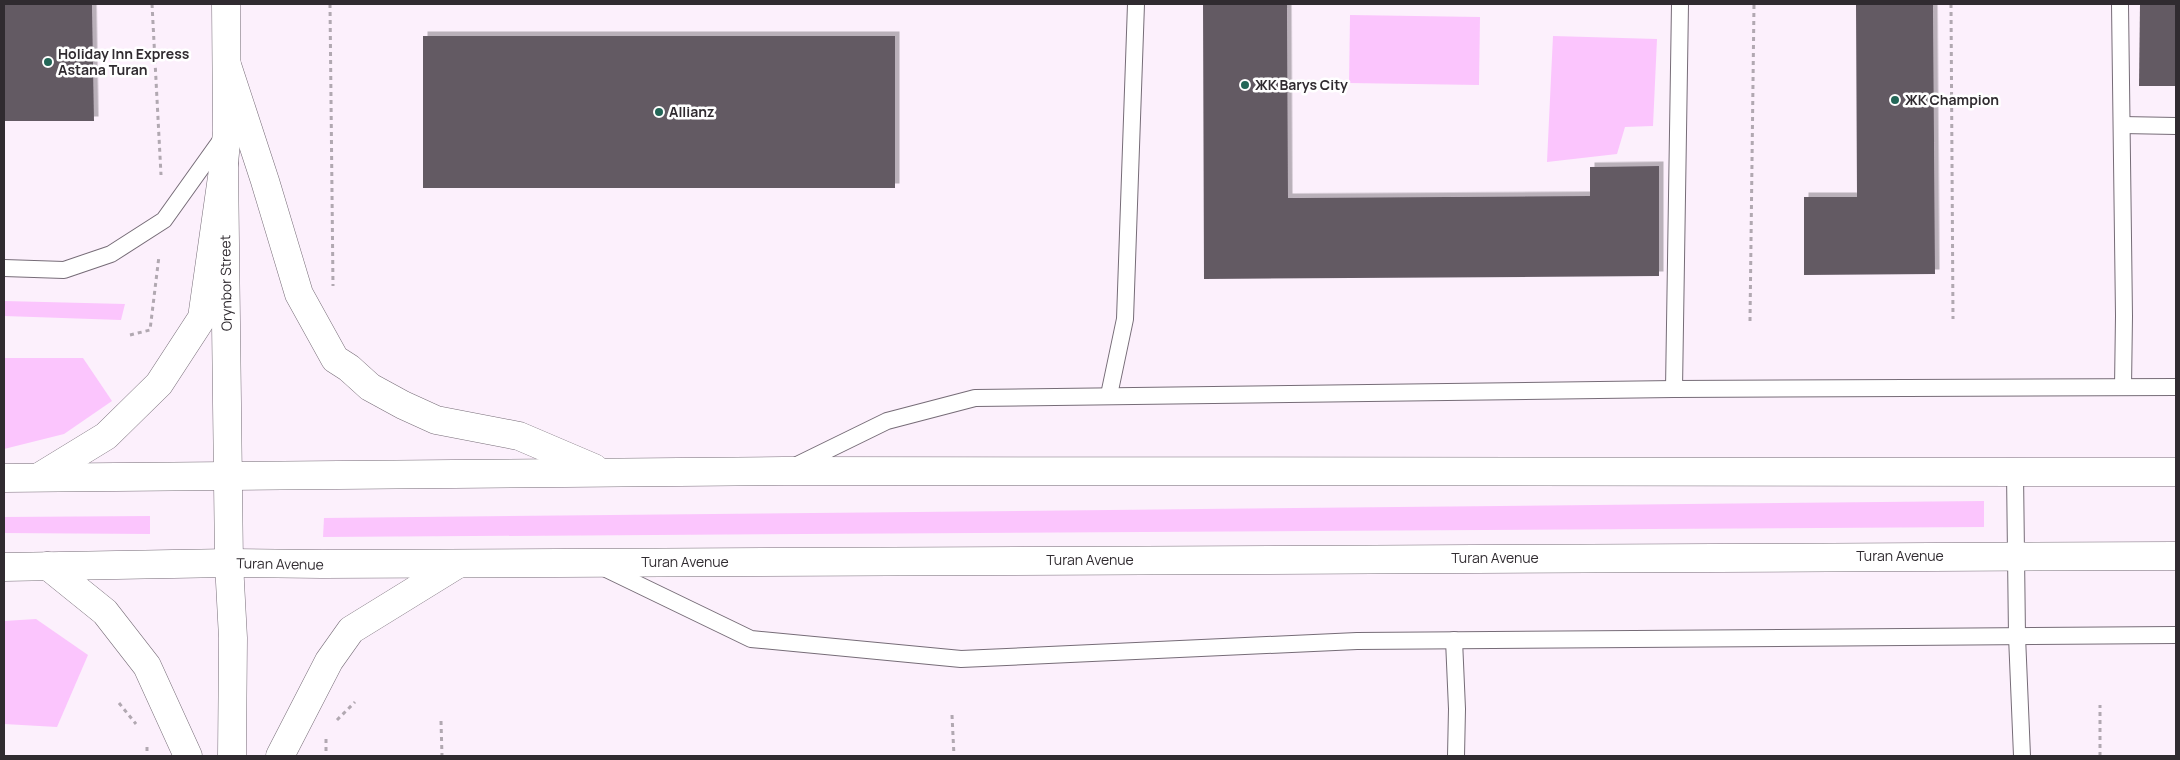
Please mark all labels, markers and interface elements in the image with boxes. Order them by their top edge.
place label: Holiday Inn Express Astana Turan [58,44,190,79]
marker: Holiday Inn Express Astana Turan [42,56,54,68]
place label: ЖК Barys City [1255,75,1348,94]
marker: ЖК Barys City [1239,79,1251,91]
place label: ЖК Champion [1905,90,1999,109]
marker: ЖК Champion [1889,94,1901,106]
place label: Allianz [669,102,714,121]
marker: Allianz [653,106,665,118]
street label: Orynbor Street [215,234,236,331]
street label: Turan Avenue [1856,546,1944,565]
street label: Turan Avenue [1451,548,1539,567]
street label: Turan Avenue [1046,550,1134,569]
street label: Turan Avenue [641,552,729,571]
street label: Turan Avenue [236,553,324,574]

